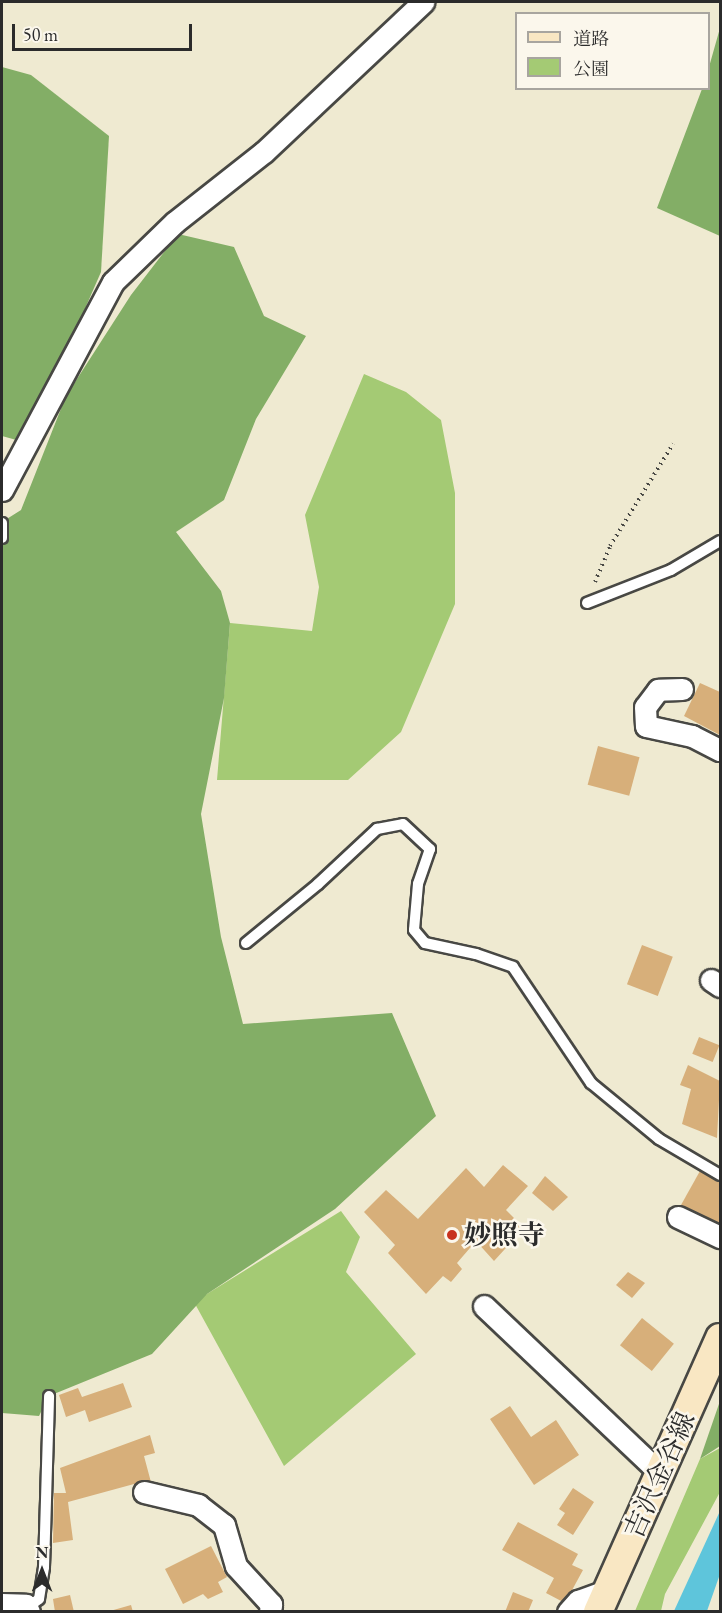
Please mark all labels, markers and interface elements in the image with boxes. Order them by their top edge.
scale bar [15,12,195,50]
legend [515,12,710,90]
text: 50 m [23,23,58,46]
text: 道路 [573,27,609,50]
text: 公園 [573,57,609,80]
place label: 妙照寺 [464,1219,545,1251]
marker: 妙照寺 [445,1228,459,1242]
street label: 吉沢金谷線 [617,1407,701,1543]
north arrow [12,1541,72,1601]
text: N [36,1542,48,1563]

